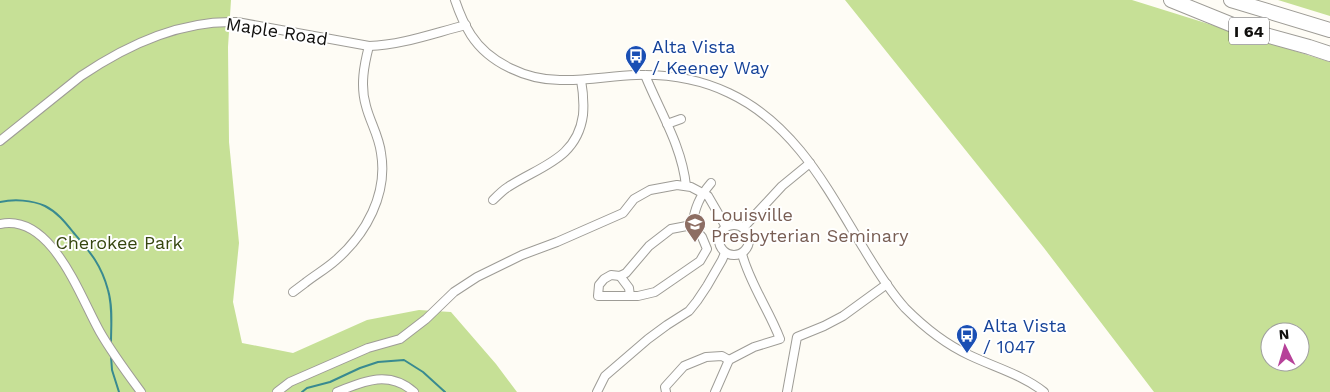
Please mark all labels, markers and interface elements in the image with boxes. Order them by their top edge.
street label: Maple Road [225,13,329,49]
road number: I 64 [1229,18,1269,44]
place label: Alta Vista / Keeney Way [652,36,770,78]
bus stop icon: Alta Vista / Keeney Way [624,44,648,75]
place label: Louisville Presbyterian Seminary [711,204,909,246]
school or university icon: Louisville Presbyterian Seminary [683,212,707,243]
park label: Cherokee Park [55,232,183,253]
place label: Alta Vista / 1047 [983,315,1067,357]
north arrow [1260,322,1310,372]
bus stop icon: Alta Vista / 1047 [955,323,979,354]
text: N [1278,326,1290,342]

